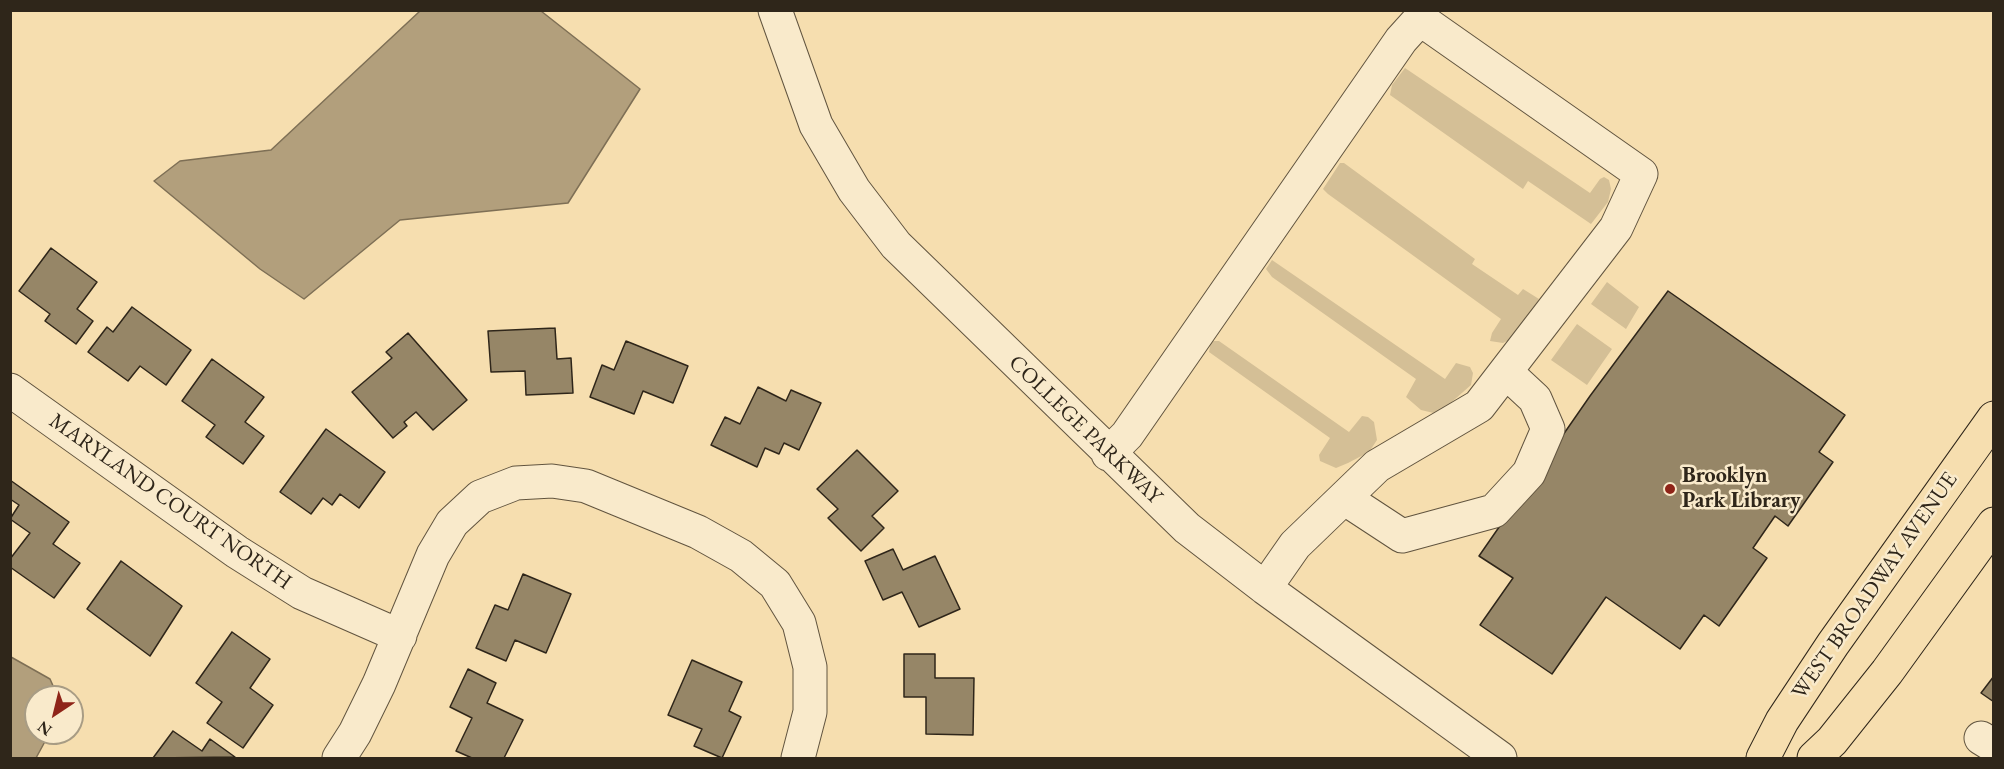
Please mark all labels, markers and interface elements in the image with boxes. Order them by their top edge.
street label: COLLEGE PARKWAY [1003,350,1167,510]
street label: MARYLAND COURT NORTH [44,408,296,596]
place label: Brooklyn Park Library [1682,463,1801,514]
street label: WEST BROADWAY AVENUE [1786,467,1964,705]
marker: Brooklyn Park Library [1663,482,1677,496]
north arrow [24,685,84,745]
text: N [33,716,56,741]

